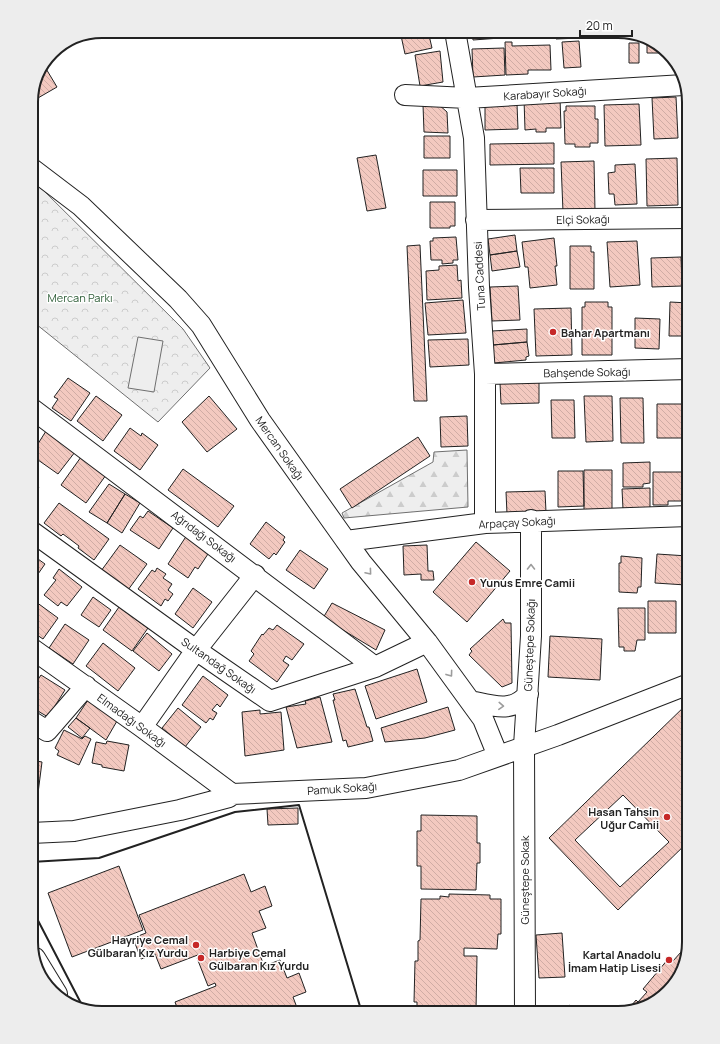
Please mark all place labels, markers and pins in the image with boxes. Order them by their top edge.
place label: Bahar Apartmanı [561,325,650,340]
marker: Bahar Apartmanı [548,327,558,337]
place label: Yunus Emre Camii [480,575,575,590]
marker: Yunus Emre Camii [467,577,477,587]
place label: Hasan Tahsin Uğur Camii [588,804,659,832]
marker: Hasan Tahsin Uğur Camii [662,812,672,822]
place label: Hayriye Cemal Gülbaran Kız Yurdu [88,932,188,960]
marker: Hayriye Cemal Gülbaran Kız Yurdu [191,940,201,950]
place label: Harbiye Cemal Gülbaran Kız Yurdu [209,945,309,973]
place label: Kartal Anadolu İmam Hatip Lisesi [568,947,661,975]
marker: Harbiye Cemal Gülbaran Kız Yurdu [196,953,206,963]
marker: Kartal Anadolu İmam Hatip Lisesi [664,955,674,965]

